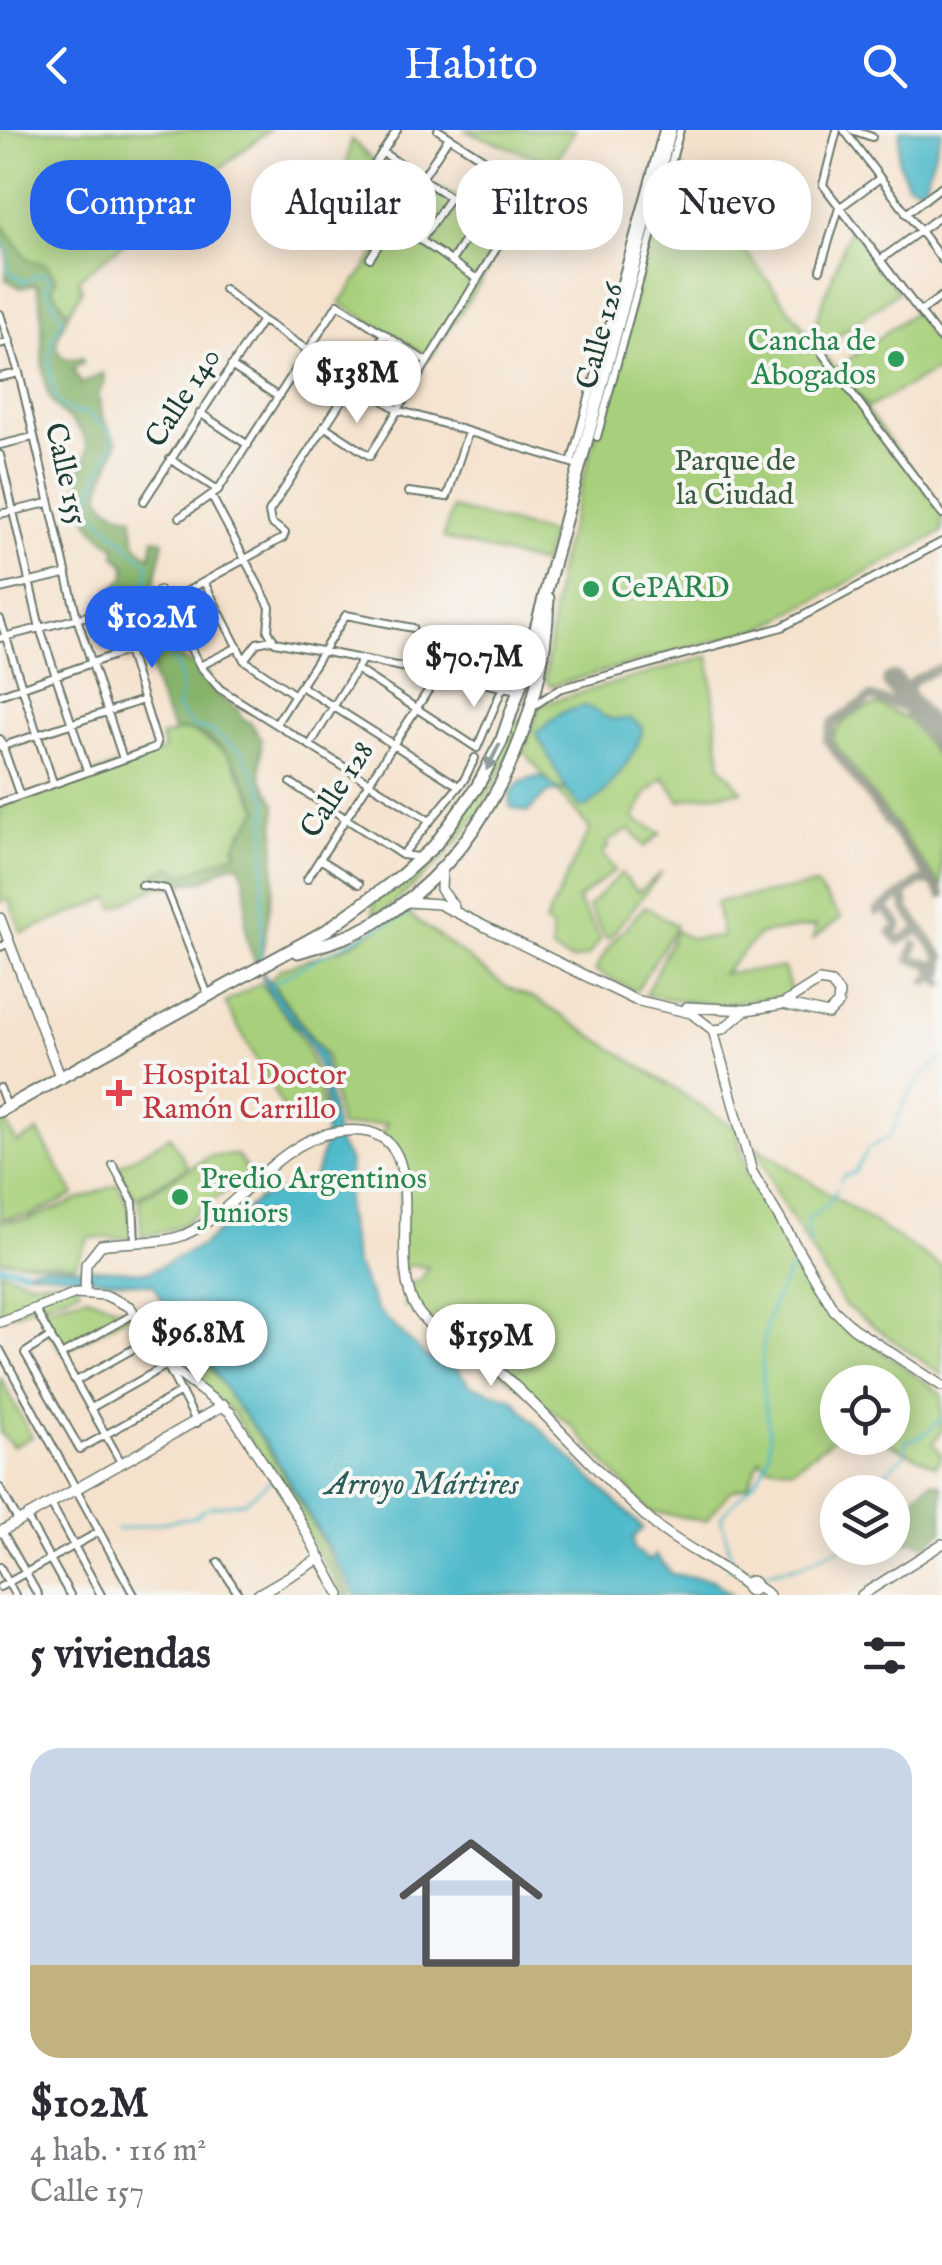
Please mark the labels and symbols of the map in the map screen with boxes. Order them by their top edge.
street label: Calle 126 [569,277,634,394]
place label: Cancha de Abogados [747,323,876,395]
street label: Calle 140 [138,341,230,455]
pin: $138M [287,341,427,426]
marker: Cancha de Abogados [885,348,907,370]
street label: Calle 155 [35,419,95,529]
park label: Parque de la Ciudad [674,443,796,515]
place label: CePARD [611,570,730,608]
marker: CePARD [580,578,602,600]
pin: $102M [82,586,222,671]
pin: $70.7M [393,625,555,710]
street label: Calle 128 [293,734,383,846]
one-way arrow [485,742,502,771]
place label: Hospital Doctor Ramón Carrillo [142,1057,347,1129]
marker: Hospital Doctor Ramón Carrillo [106,1080,132,1106]
place label: Predio Argentinos Juniors [197,1161,427,1233]
marker: Predio Argentinos Juniors [169,1186,191,1208]
pin: $96.8M [117,1301,279,1386]
pin: $159M [421,1304,561,1389]
water label: Arroyo Mártires [322,1465,520,1506]

